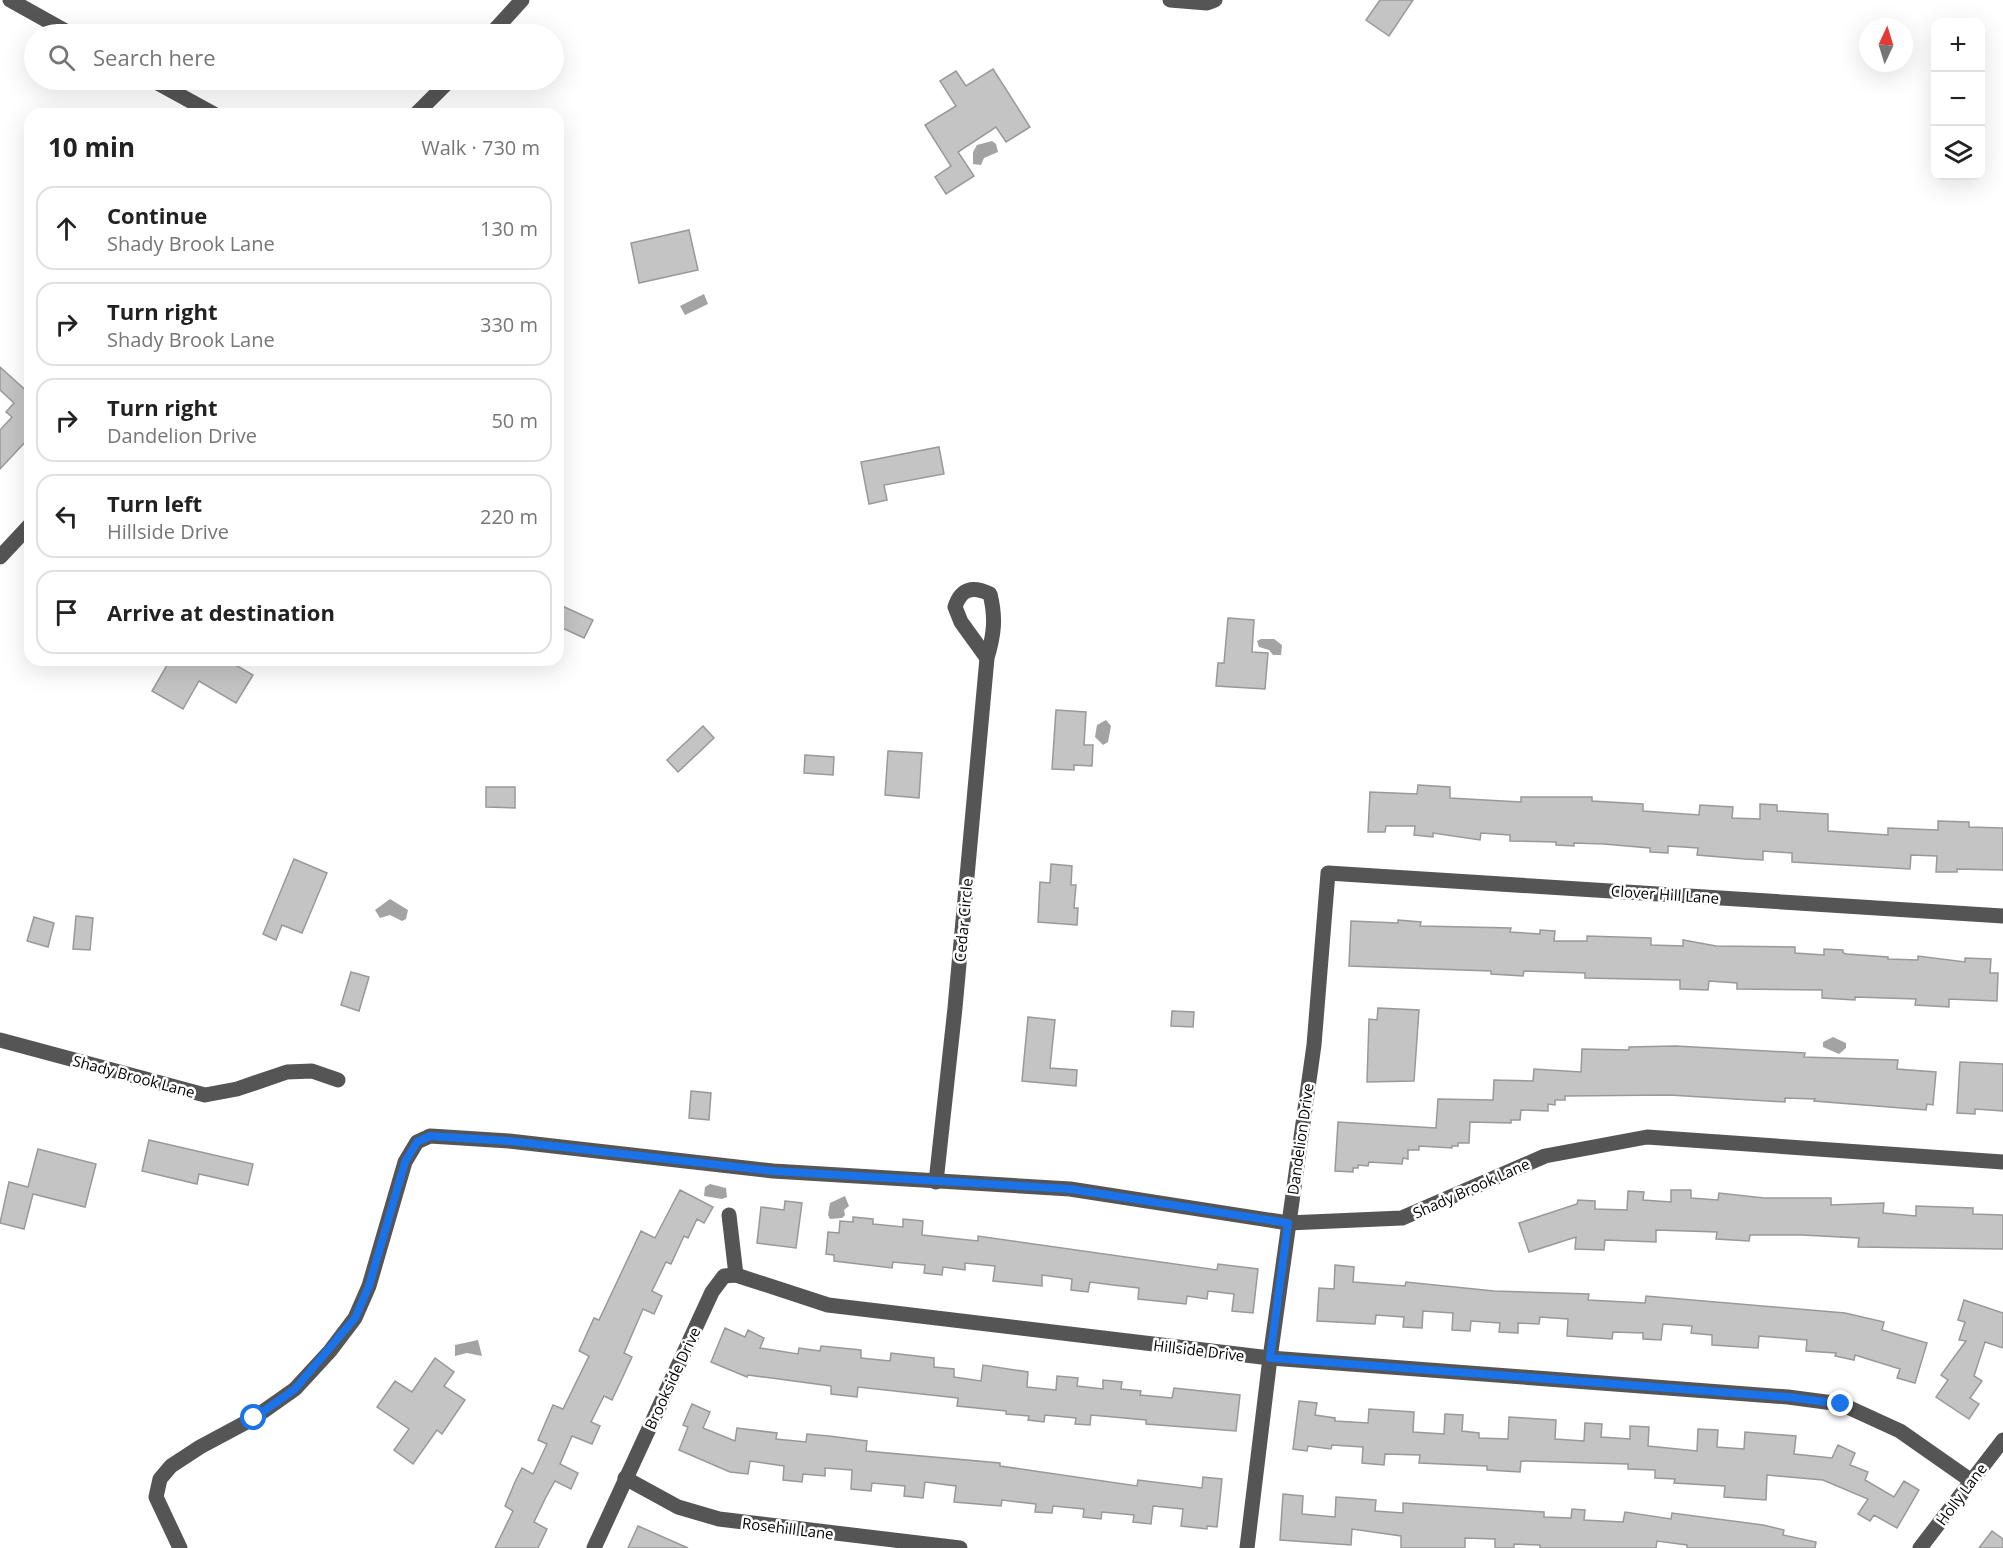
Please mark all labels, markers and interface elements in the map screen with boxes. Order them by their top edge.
north arrow [1859,18,1913,72]
map controls [1931,18,1985,180]
button: + [1931,18,1985,72]
search box [24,24,564,90]
icon: search [45,41,78,74]
text: Search here [93,42,216,72]
button: − [1931,72,1985,126]
button: layers [1931,126,1985,180]
text: 10 min [48,129,135,165]
text: Walk · 730 m [421,134,540,161]
text: Continue [107,200,207,230]
icon: ahead [50,212,83,245]
text: 130 m [480,215,538,242]
text: Shady Brook Lane [107,230,275,257]
text: Turn right [107,296,218,326]
icon: right [50,308,83,341]
text: 330 m [480,311,538,338]
text: Shady Brook Lane [107,326,275,353]
text: Turn right [107,392,218,422]
icon: right [50,404,83,437]
text: 50 m [491,407,538,434]
text: Dandelion Drive [107,422,257,449]
text: Turn left [107,488,202,518]
icon: left [50,500,83,533]
text: 220 m [480,503,538,530]
text: Hillside Drive [107,518,229,545]
icon: arrive [50,596,83,629]
text: Arrive at destination [107,597,335,627]
street label: Cedar Circle [949,877,977,963]
street label: Clover Hill Lane [1610,880,1720,908]
street label: Shady Brook Lane [71,1050,197,1102]
street label: Dandelion Drive [1282,1082,1318,1196]
street label: Shady Brook Lane [1409,1153,1533,1223]
street label: Brookside Drive [640,1324,704,1432]
street label: Hillside Drive [1152,1334,1246,1366]
route end [1827,1390,1853,1416]
route start [240,1404,266,1430]
street label: Holly Lane [1931,1459,1991,1529]
street label: Rosehill Lane [741,1512,835,1544]

